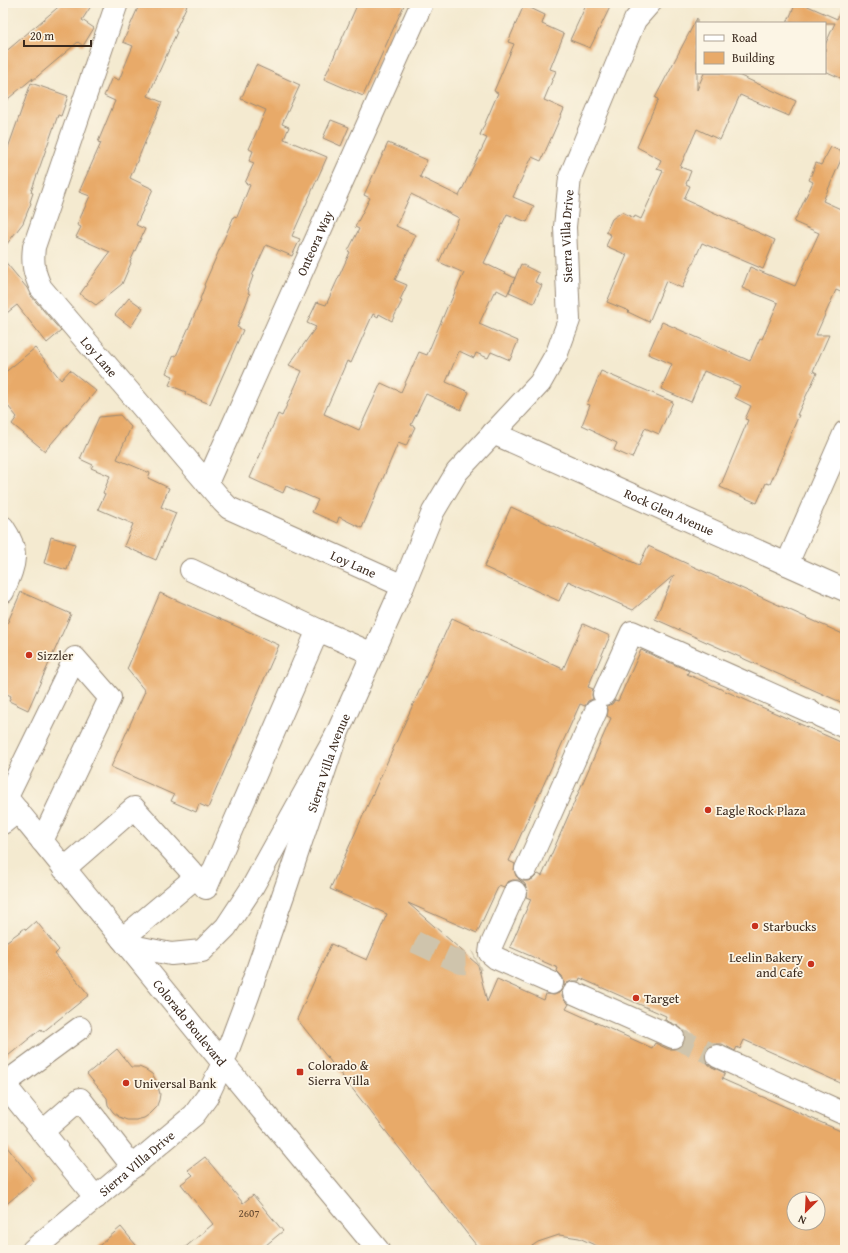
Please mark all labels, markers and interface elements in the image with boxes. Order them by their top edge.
scale bar [24,22,91,48]
legend [696,22,826,74]
text: 20 m [30,27,54,44]
text: Road [732,29,758,46]
text: Building [732,49,775,66]
street label: Sierra Villa Drive [556,189,579,283]
street label: Onteora Way [292,207,338,279]
street label: Loy Lane [76,332,122,381]
street label: Rock Glen Avenue [621,484,717,540]
street label: Loy Lane [328,546,379,583]
place label: Sizzler [37,646,74,665]
marker: Sizzler [24,650,34,660]
street label: Sierra Villa Avenue [302,710,355,815]
place label: Eagle Rock Plaza [716,801,806,820]
marker: Eagle Rock Plaza [703,805,713,815]
place label: Starbucks [763,917,817,936]
marker: Starbucks [750,921,760,931]
place label: Leelin Bakery and Cafe [729,948,804,982]
marker: Leelin Bakery and Cafe [806,959,816,969]
street label: Colorado Boulevard [148,975,231,1070]
place label: Target [644,989,680,1008]
marker: Target [631,993,641,1003]
place label: Colorado & Sierra Villa [308,1056,370,1090]
marker: Colorado & Sierra Villa [295,1067,305,1077]
place label: Universal Bank [134,1074,217,1093]
marker: Universal Bank [121,1078,131,1088]
street label: Sierra VIlla Drive [95,1126,179,1201]
north arrow [786,1191,826,1231]
house number: 2607 [238,1205,260,1221]
text: N [795,1211,809,1229]

